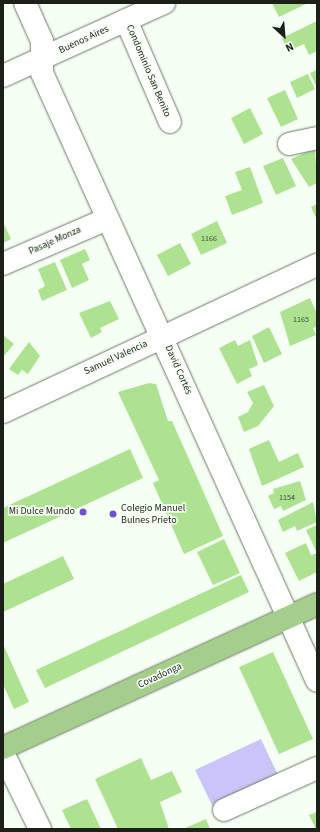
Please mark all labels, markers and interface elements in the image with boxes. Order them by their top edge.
north arrow [264,16,304,56]
street label: Buenos Aires [57,23,111,57]
street label: Condominio San Benito [123,23,173,119]
text: N [283,39,296,56]
street label: Pasaje Monza [27,224,83,258]
house number: 1166 [201,234,217,244]
house number: 1165 [293,315,309,325]
street label: Samuel Valencia [82,338,150,378]
street label: David Cortés [162,343,194,397]
house number: 1154 [279,493,295,503]
place label: Colegio Manuel Bulnes Prieto [121,502,185,526]
place label: Mi Dulce Mundo [9,506,75,518]
marker: Mi Dulce Mundo [78,507,88,517]
marker: Colegio Manuel Bulnes Prieto [108,509,118,519]
street label: Covadonga [136,661,184,691]

